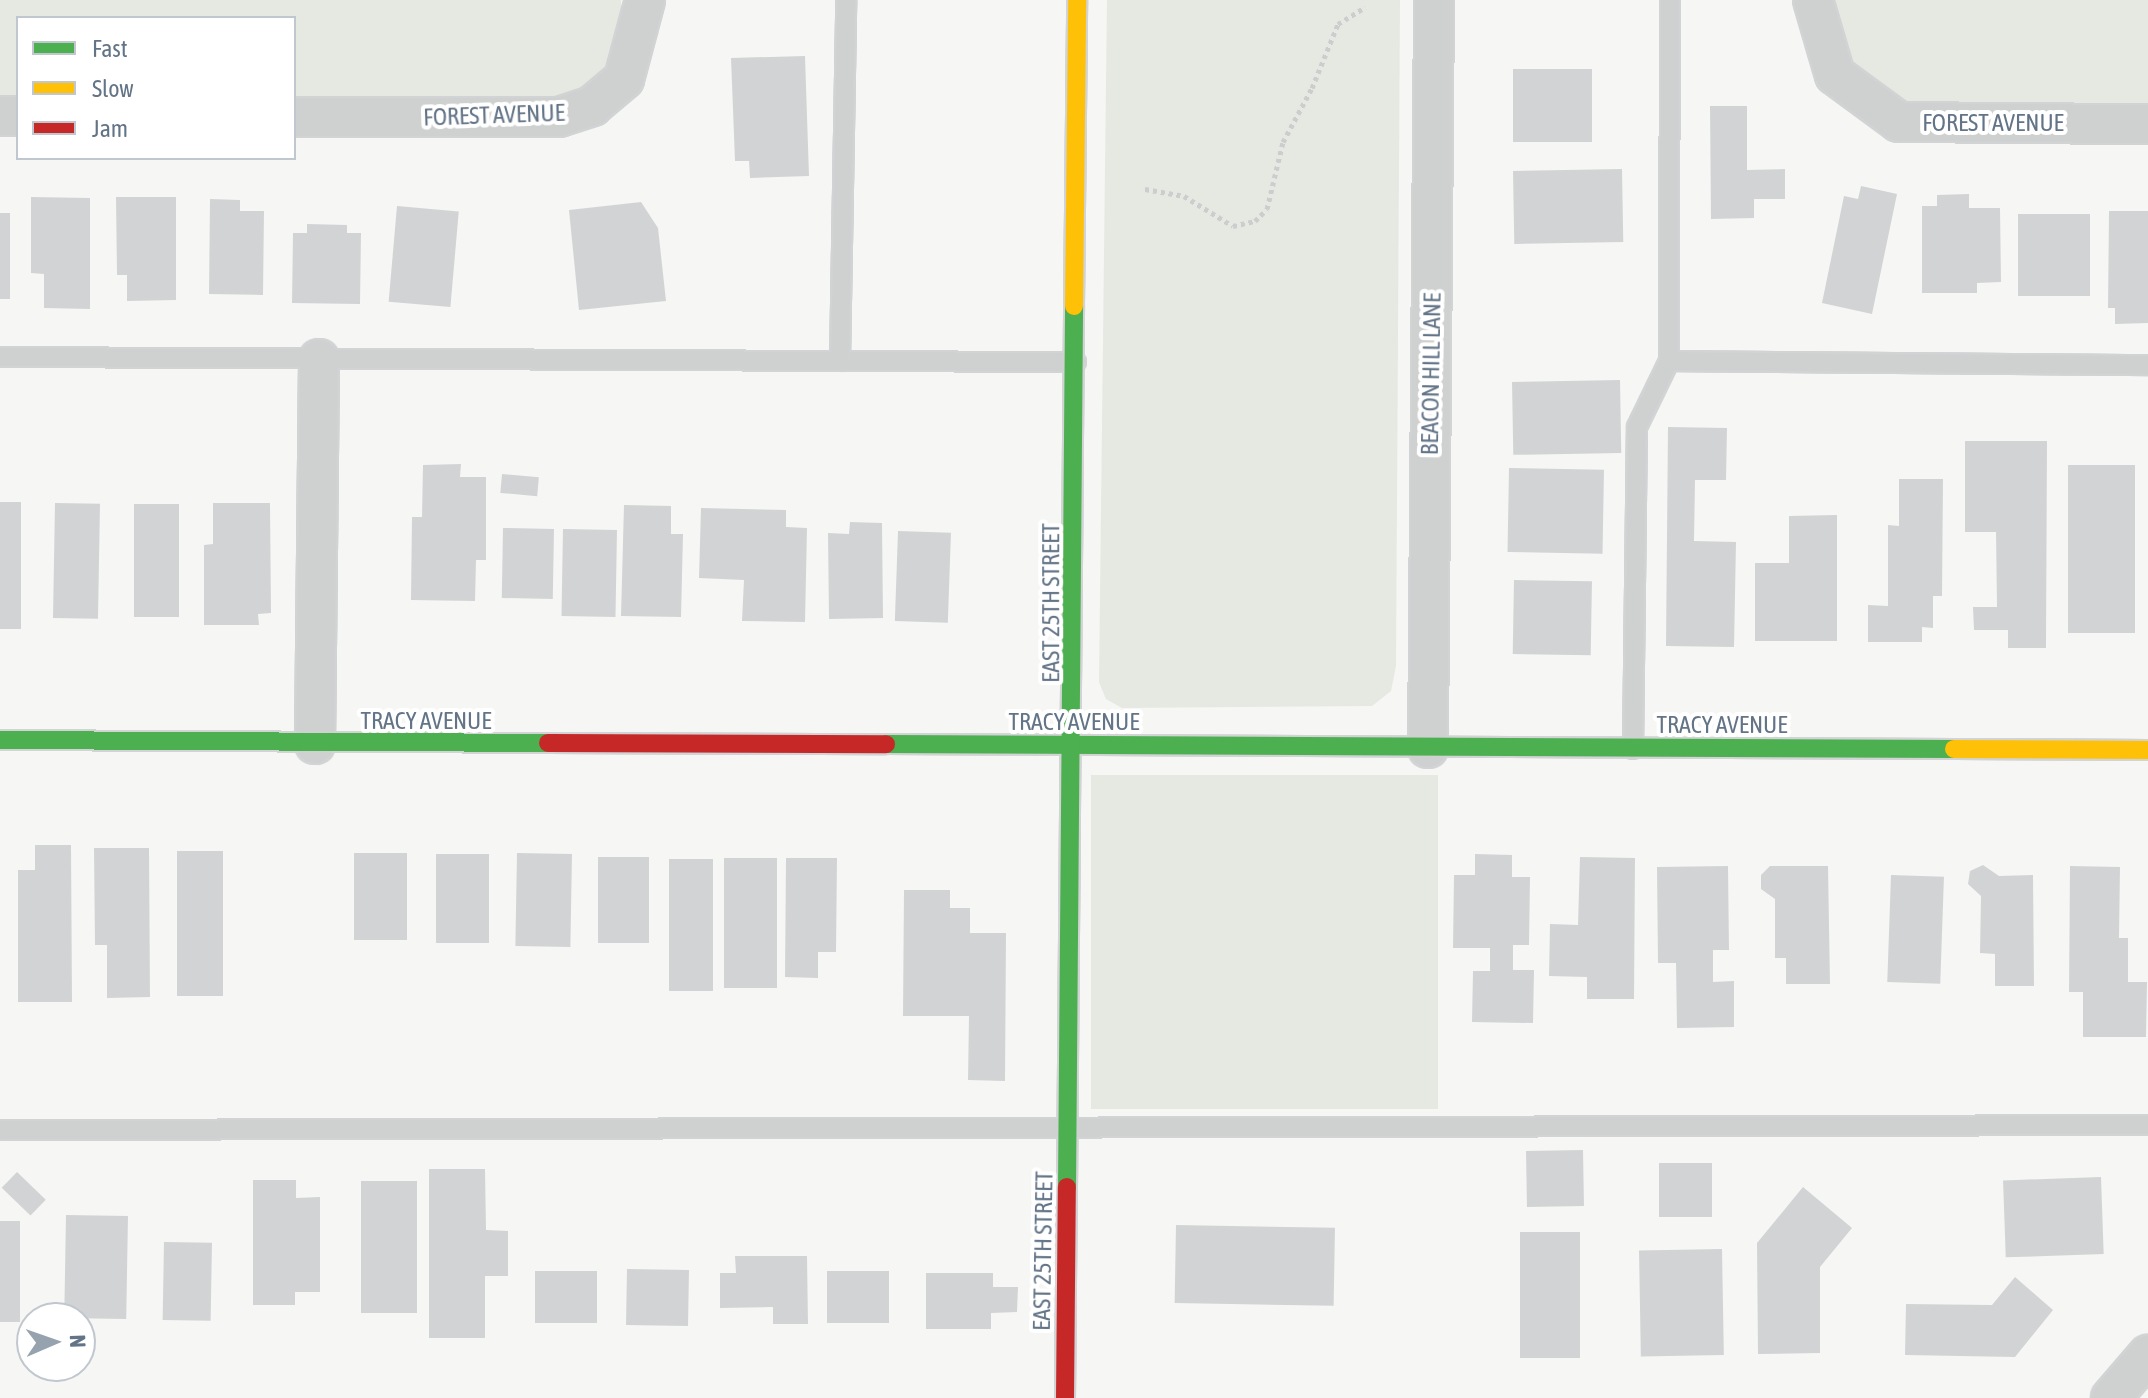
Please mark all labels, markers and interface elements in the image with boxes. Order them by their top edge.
legend [16,16,296,160]
text: Fast [92,35,128,62]
text: Slow [92,75,134,102]
street label: FOREST AVENUE [423,98,565,132]
street label: FOREST AVENUE [1922,109,2064,137]
text: Jam [92,115,128,142]
street label: BEACON HILL LANE [1415,293,1447,455]
street label: EAST 25TH STREET [1037,523,1065,683]
street label: TRACY AVENUE [361,707,491,735]
street label: TRACY AVENUE [1009,708,1139,736]
street label: TRACY AVENUE [1657,711,1787,739]
street label: EAST 25TH STREET [1027,1171,1059,1331]
north arrow [16,1302,96,1382]
text: N [65,1334,91,1348]

